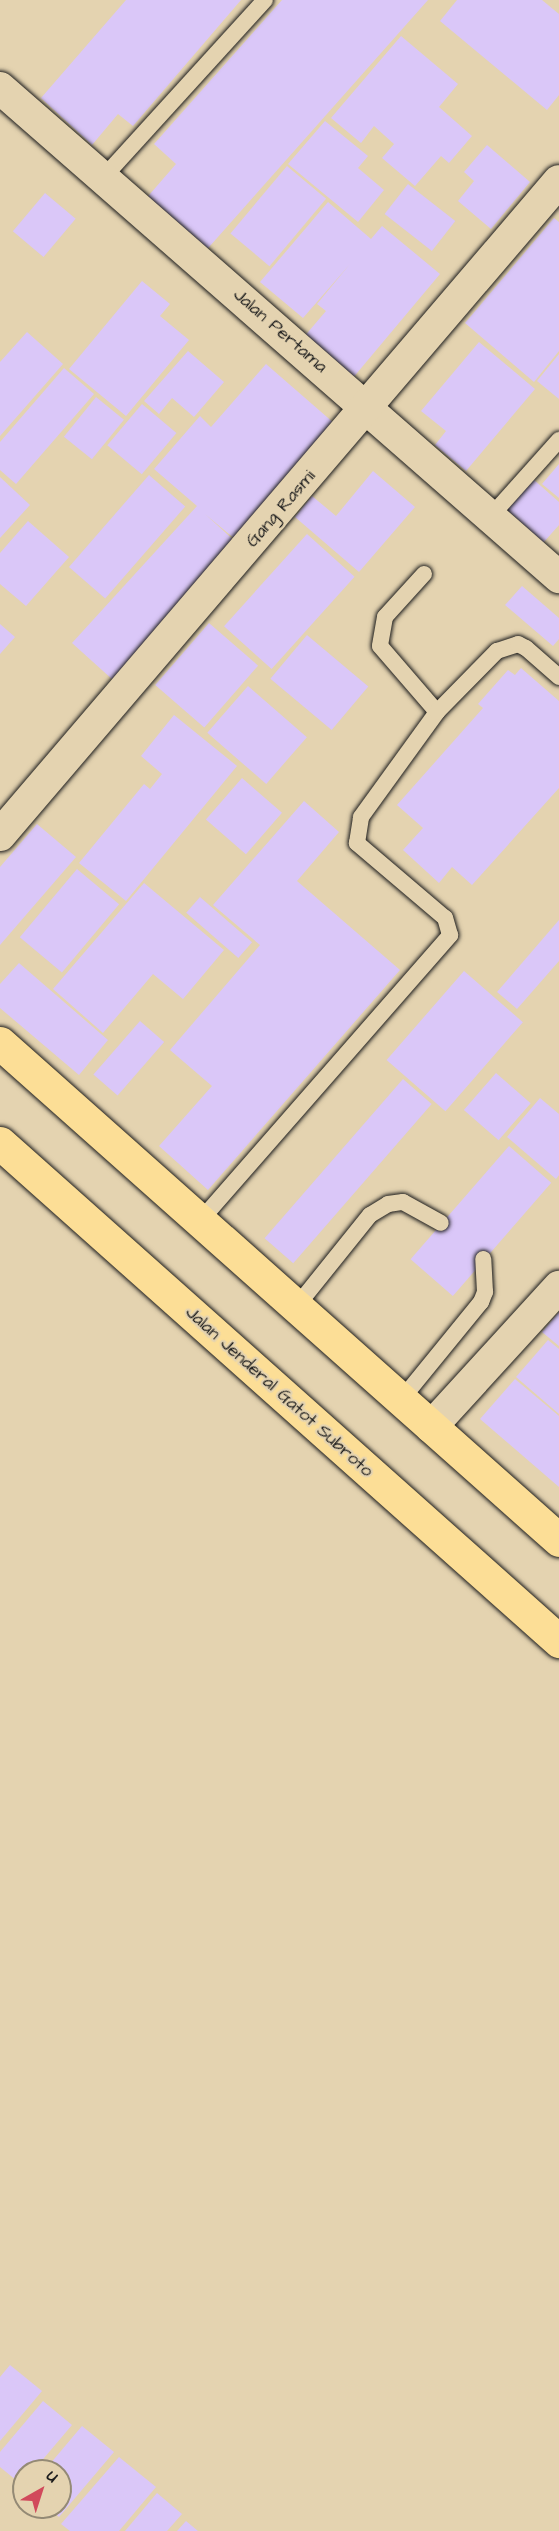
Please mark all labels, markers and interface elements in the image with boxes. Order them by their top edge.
street label: Jalan Pertama [229,284,331,378]
street label: Gang Rasmi [242,466,320,552]
street label: Jalan Jenderal Gatot Subroto [181,1302,377,1482]
north arrow [12,2459,72,2519]
text: U [42,2465,62,2488]

